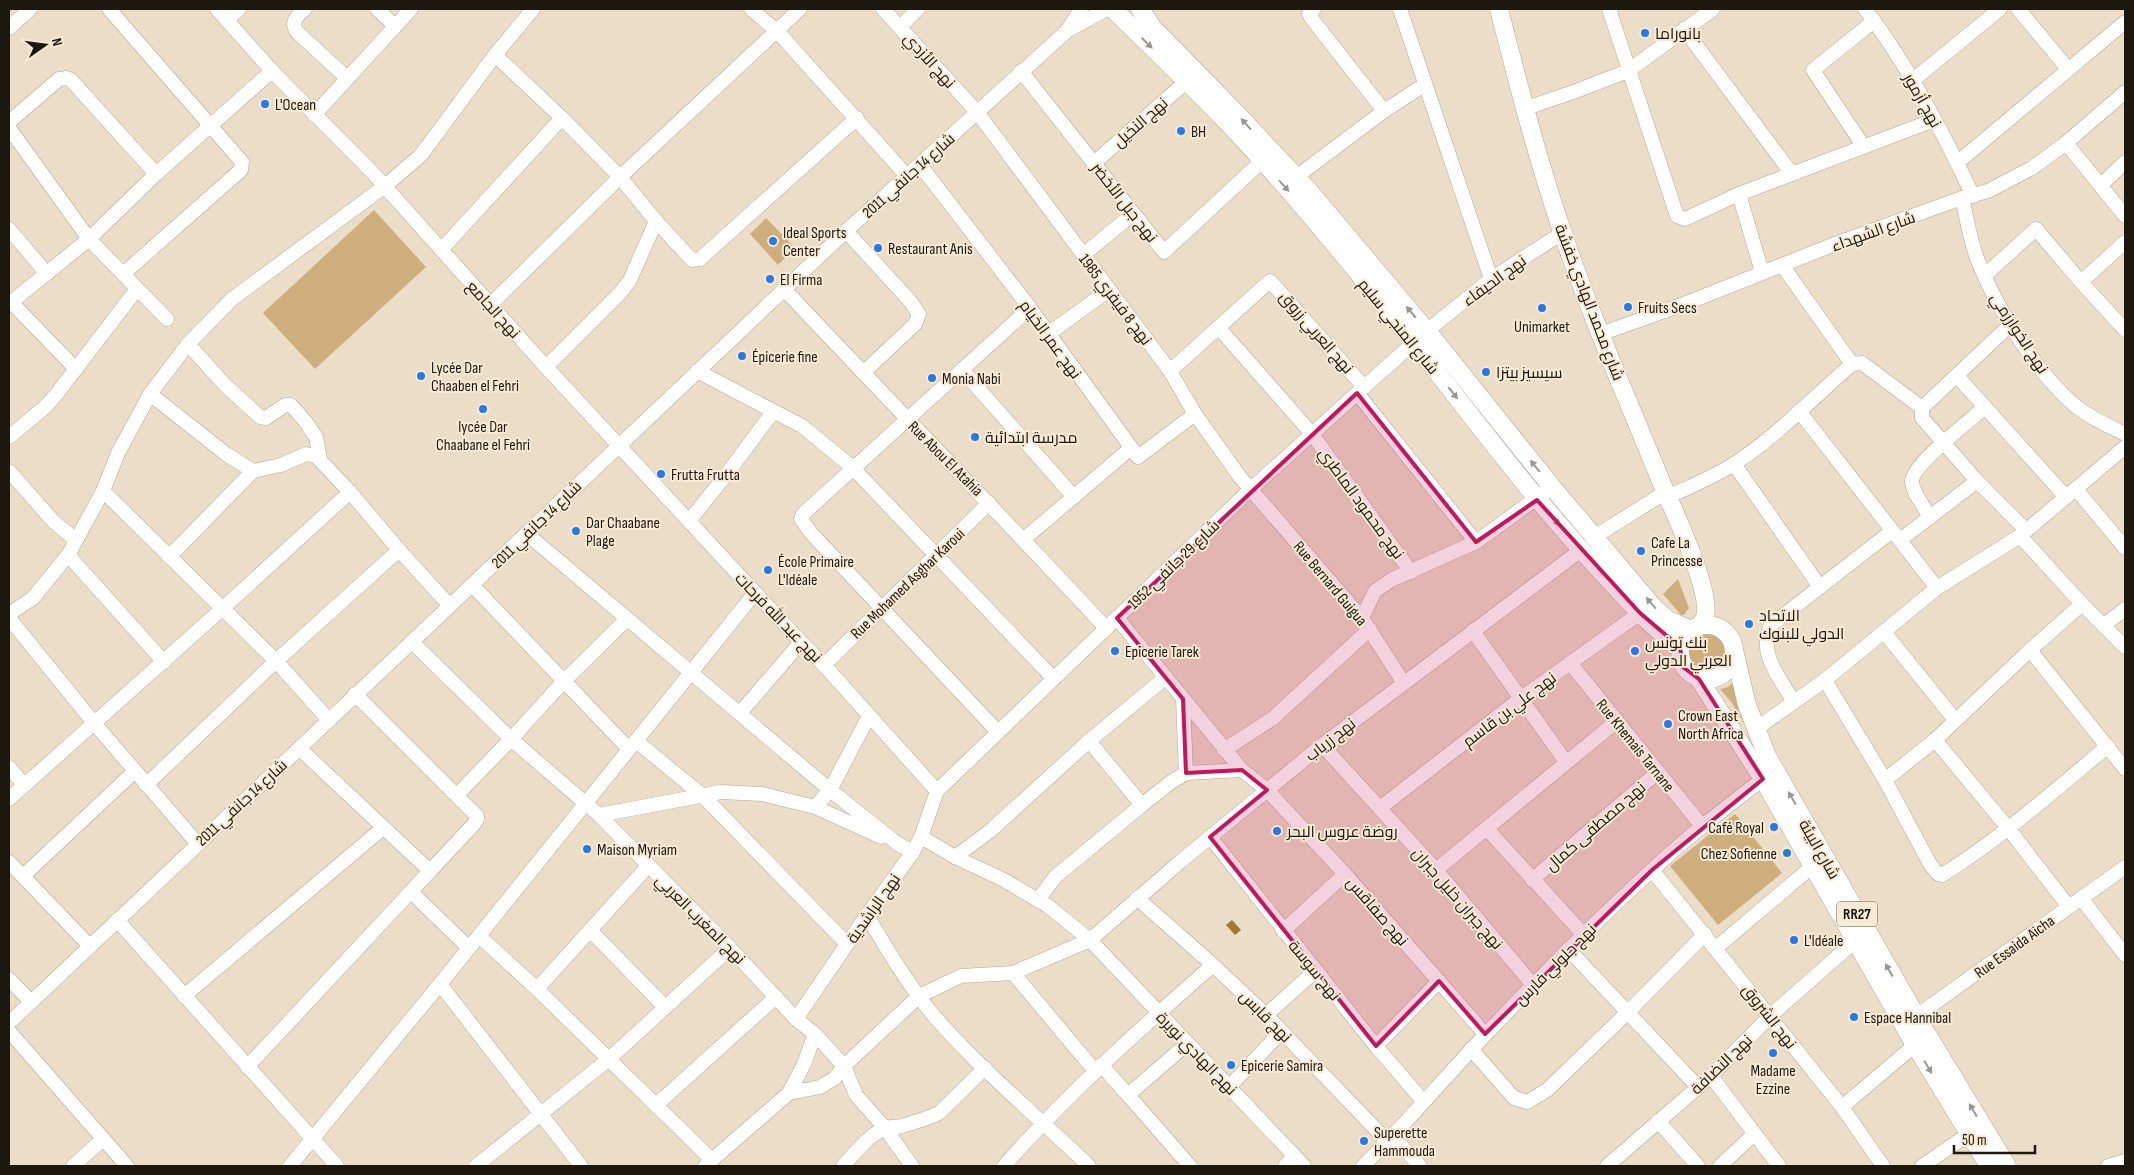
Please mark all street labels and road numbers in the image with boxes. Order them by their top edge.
street label: نهج الأزدي [897,29,959,95]
street label: نهج أزمور [1897,69,1946,132]
street label: نهج النخيل [1110,94,1173,153]
street label: شارع 14 جانفي 2011 [859,130,961,225]
street label: نهج جبل الأخضر [1085,158,1161,247]
street label: شارع الشهداء [1829,208,1919,257]
street label: شارع محمد الهادي خفشة [1547,222,1627,385]
street label: نهج 8 فيفري 1985 [1072,250,1155,351]
street label: نهج الحيفاء [1459,252,1531,311]
street label: شارع المنجي سليم [1351,275,1442,380]
street label: نهج الجامع [461,277,524,343]
street label: نهج العربي زروق [1273,288,1357,380]
street label: نهج الخوارزمي [1983,290,2052,379]
street label: نهج عمر الخيام [1014,297,1085,384]
street label: Rue Abou El Atahia [903,417,987,501]
street label: نهج محمود الماطري [1312,445,1408,565]
street label: شارع 14 جانفي 2011 [488,477,588,575]
street label: شارع 29 جانفي 1952 [1124,516,1226,616]
street label: Rue Mohamed Asghar Karoui [847,525,969,643]
street label: Rue Bernard Guigua [1289,538,1371,630]
street label: نهج عبد الله فرحات [730,568,827,667]
street label: نهج علي بن قاسم [1459,669,1562,754]
street label: Rue Khemais Tarnane [1592,696,1678,796]
street label: نهج زرياب [1302,715,1361,767]
street label: شارع 14 جانفي 2011 [192,756,294,853]
street label: نهج مصطفى كمال [1542,778,1651,877]
street label: شارع البيئة [1793,817,1843,883]
street label: نهج جبران خليل جبران [1407,844,1506,955]
street label: نهج الراشدية [843,870,906,948]
street label: نهج المغرب العربي [649,871,749,971]
street label: نهج صفاقس [1341,874,1412,951]
road number: RR27 [1837,902,1877,926]
street label: Rue Essaida Aicha [1971,912,2059,983]
street label: نهج جلولي فارس [1511,920,1603,1012]
street label: نهج سوسة [1283,937,1344,1006]
street label: نهج الشروق [1737,981,1800,1054]
street label: نهج قابس [1234,987,1295,1048]
street label: نهج الهادي نويرة [1149,1009,1240,1102]
street label: نهج النضافة [1687,1031,1757,1100]

